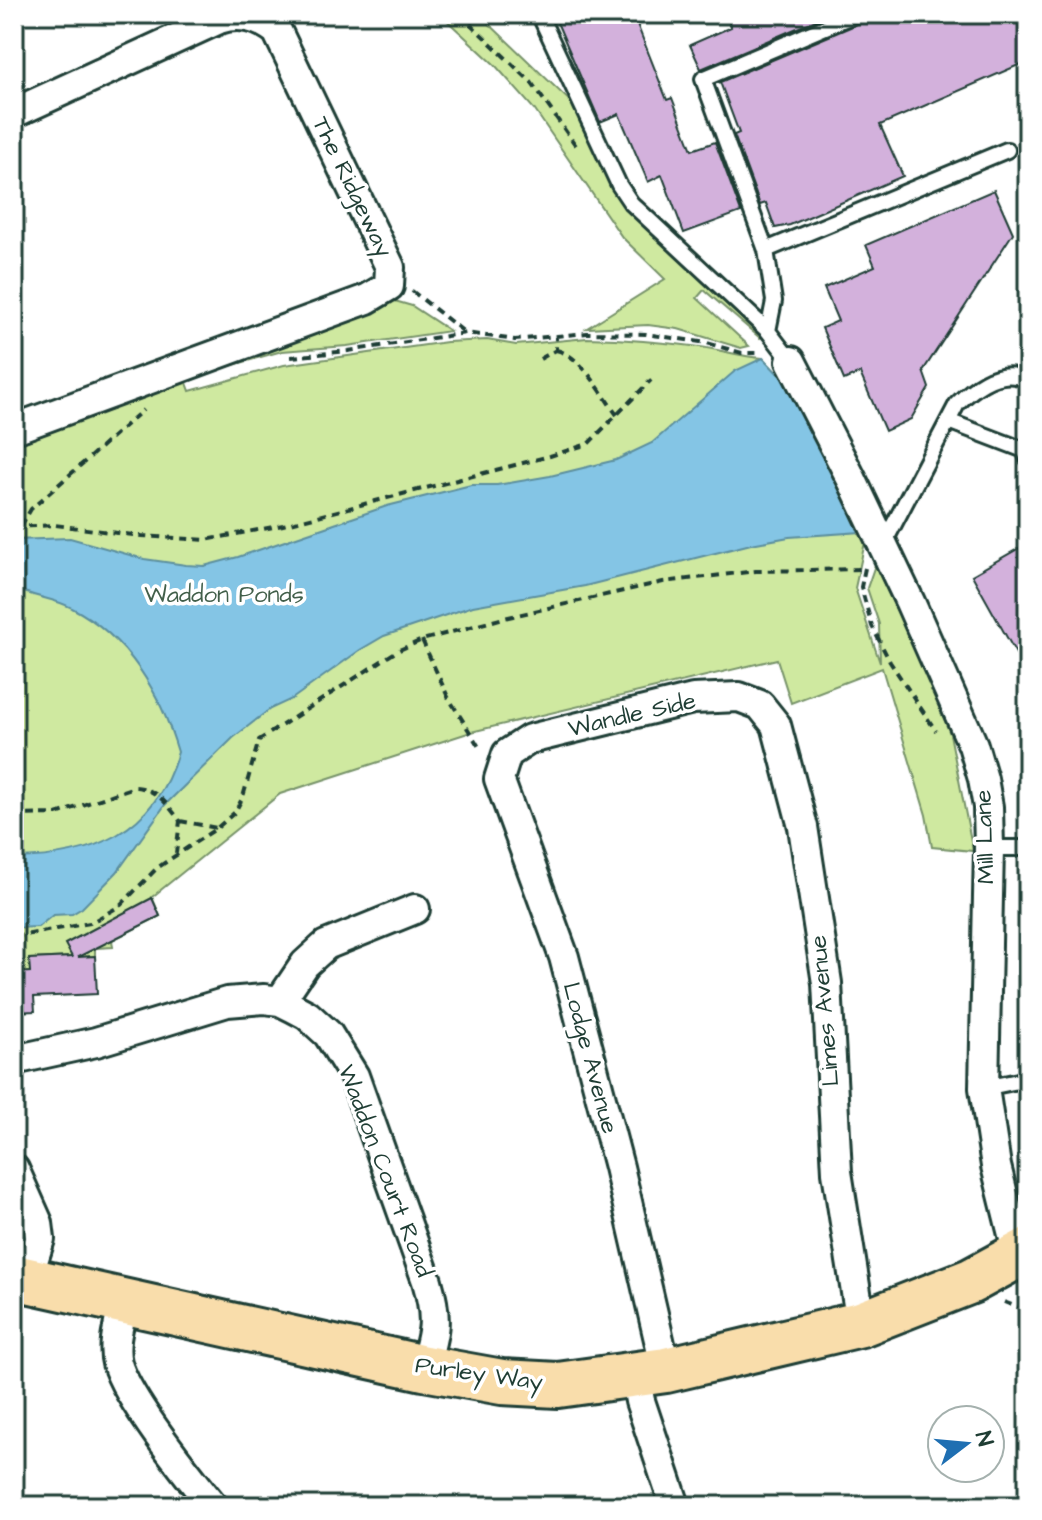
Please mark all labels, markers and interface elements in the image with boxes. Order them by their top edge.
street label: The Ridgeway [302,111,401,263]
park label: Waddon Ponds [144,578,304,612]
street label: Wandle Side [565,684,699,746]
street label: Mill Lane [966,789,1004,885]
street label: Limes Avenue [801,934,849,1088]
street label: Lodge Avenue [553,979,627,1138]
street label: Waddon Court Road [329,1060,441,1282]
street label: Purley Way [413,1348,545,1401]
north arrow [926,1404,1006,1484]
text: N [967,1428,1001,1450]

